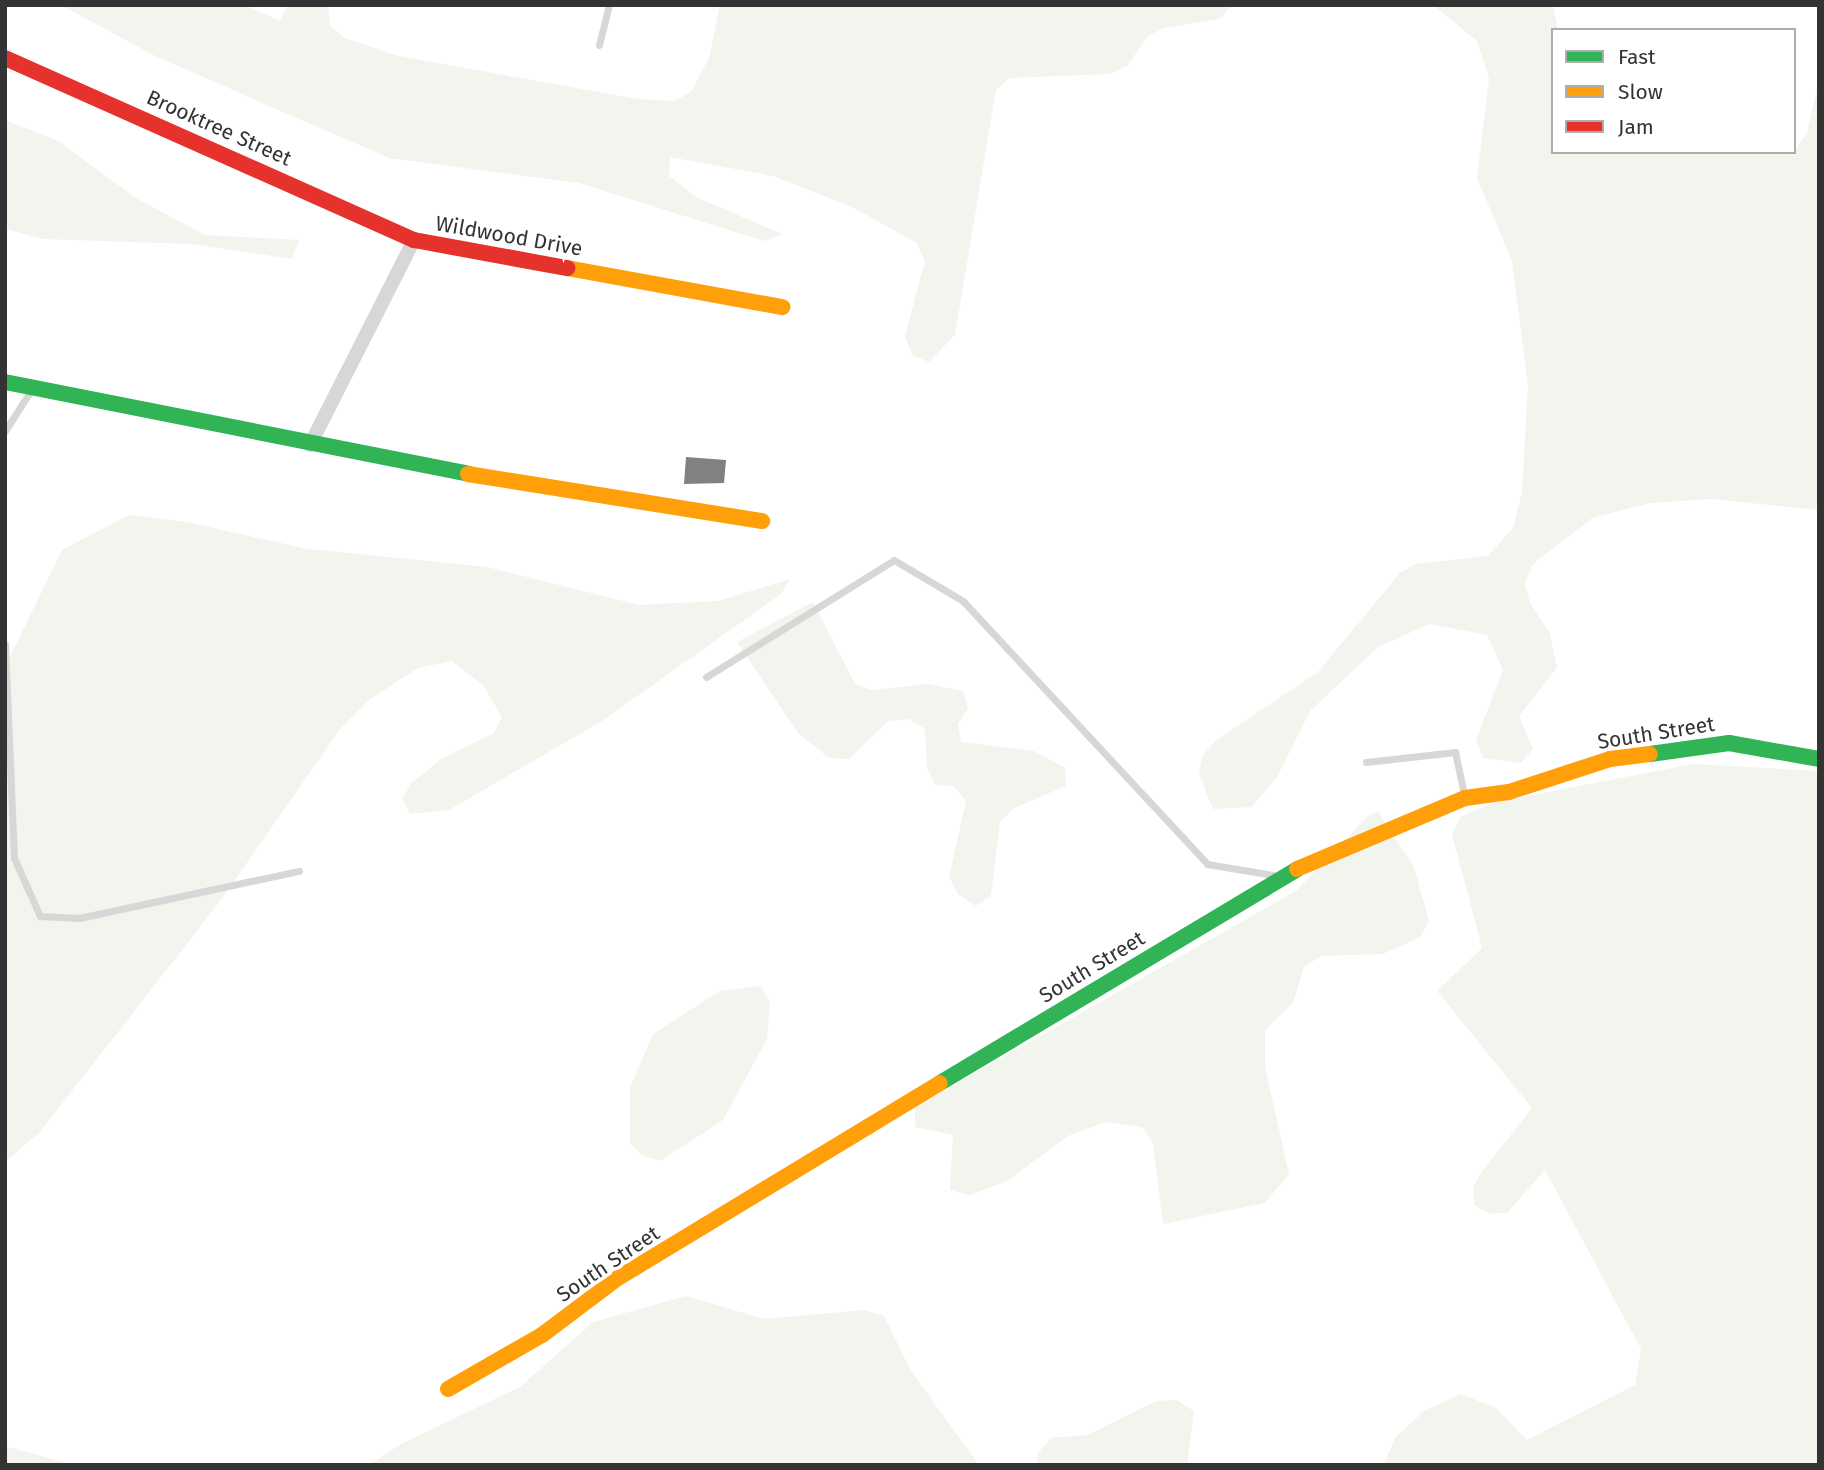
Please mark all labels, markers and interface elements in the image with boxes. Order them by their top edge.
legend [1551,28,1796,154]
text: Fast [1618,44,1656,70]
text: Slow [1618,79,1663,105]
street label: Brooktree Street [143,85,295,171]
text: Jam [1618,114,1654,140]
street label: Wildwood Drive [434,211,584,261]
street label: South Street [1596,711,1716,755]
street label: South Street [1035,926,1149,1008]
street label: South Street [552,1220,664,1308]

